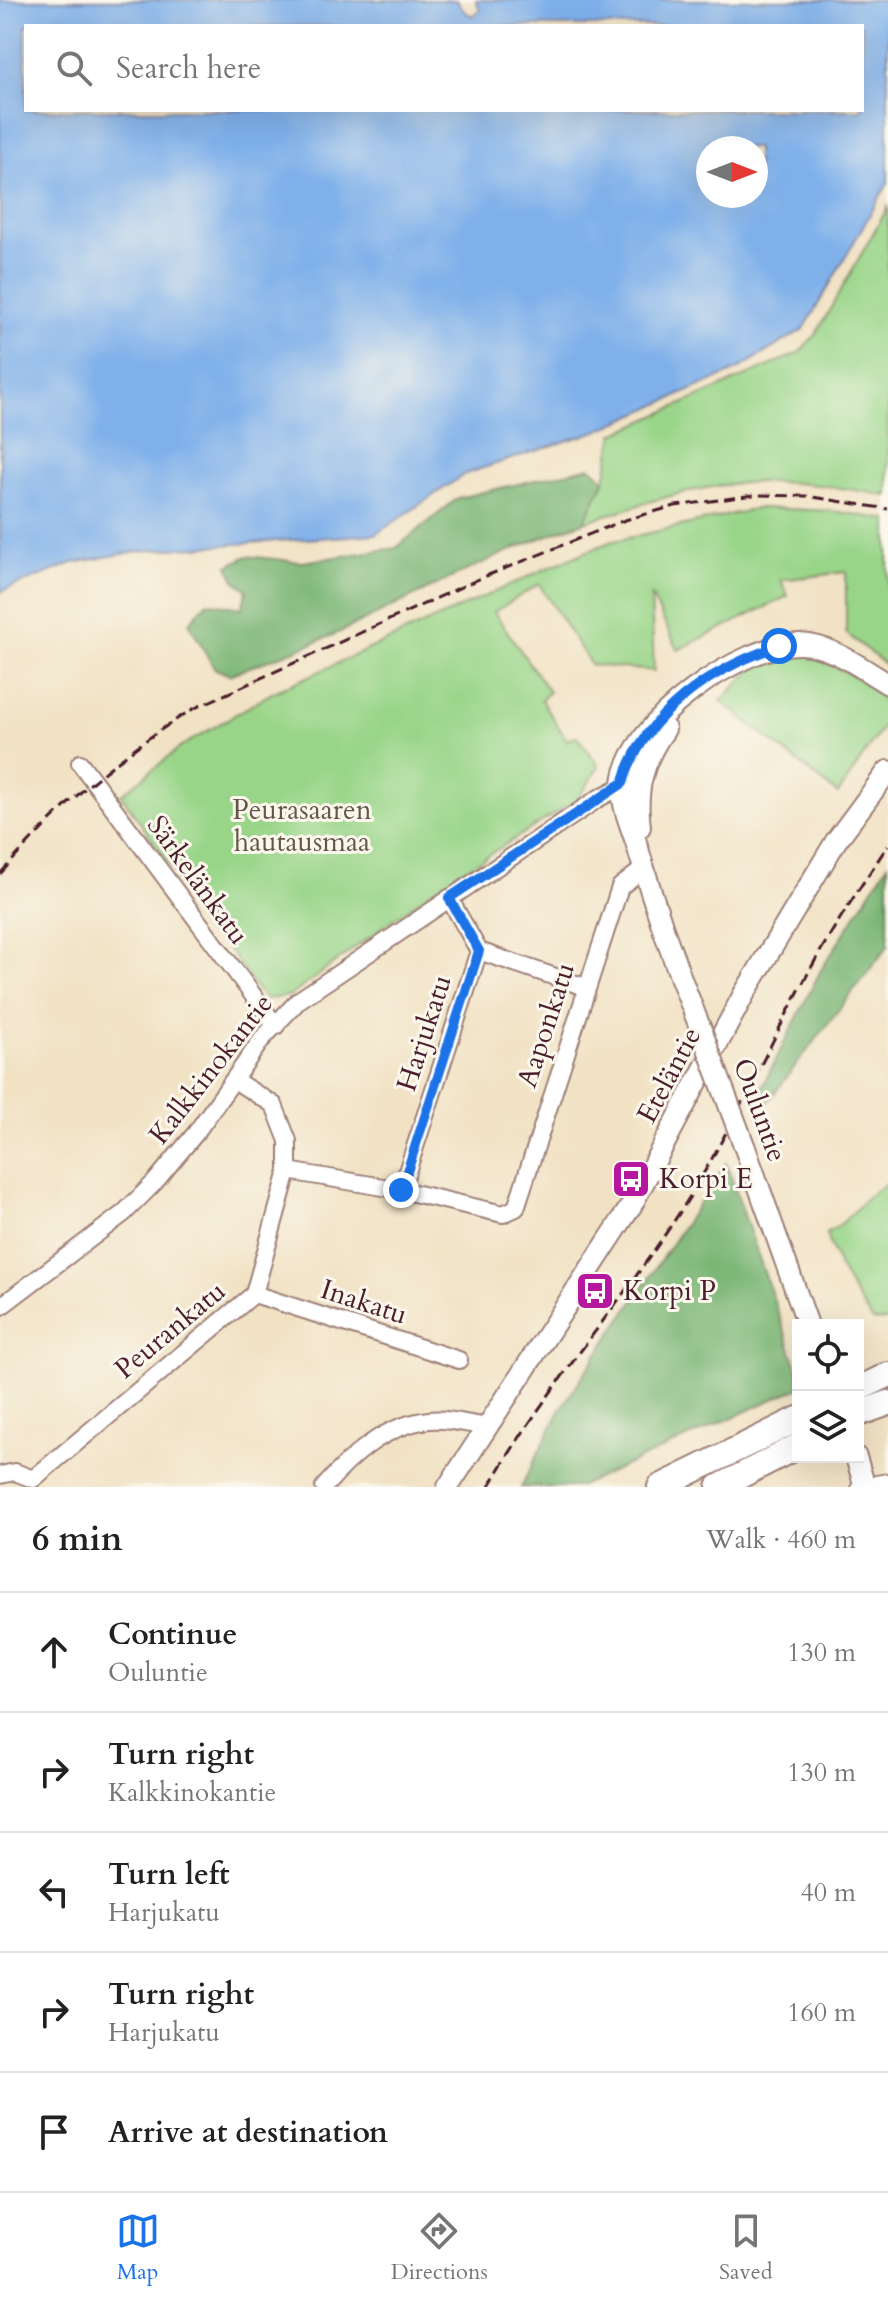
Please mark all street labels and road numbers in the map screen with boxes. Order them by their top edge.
street label: Särkelänkatu [138,808,258,952]
street label: Aaponkatu [508,958,584,1092]
street label: Harjukatu [387,970,461,1096]
street label: Kalkkinokantie [140,986,282,1152]
street label: Eteläntie [628,1020,710,1130]
street label: Ouluntie [724,1053,796,1167]
street label: Inakatu [316,1270,412,1334]
street label: Peurankatu [106,1272,234,1388]

